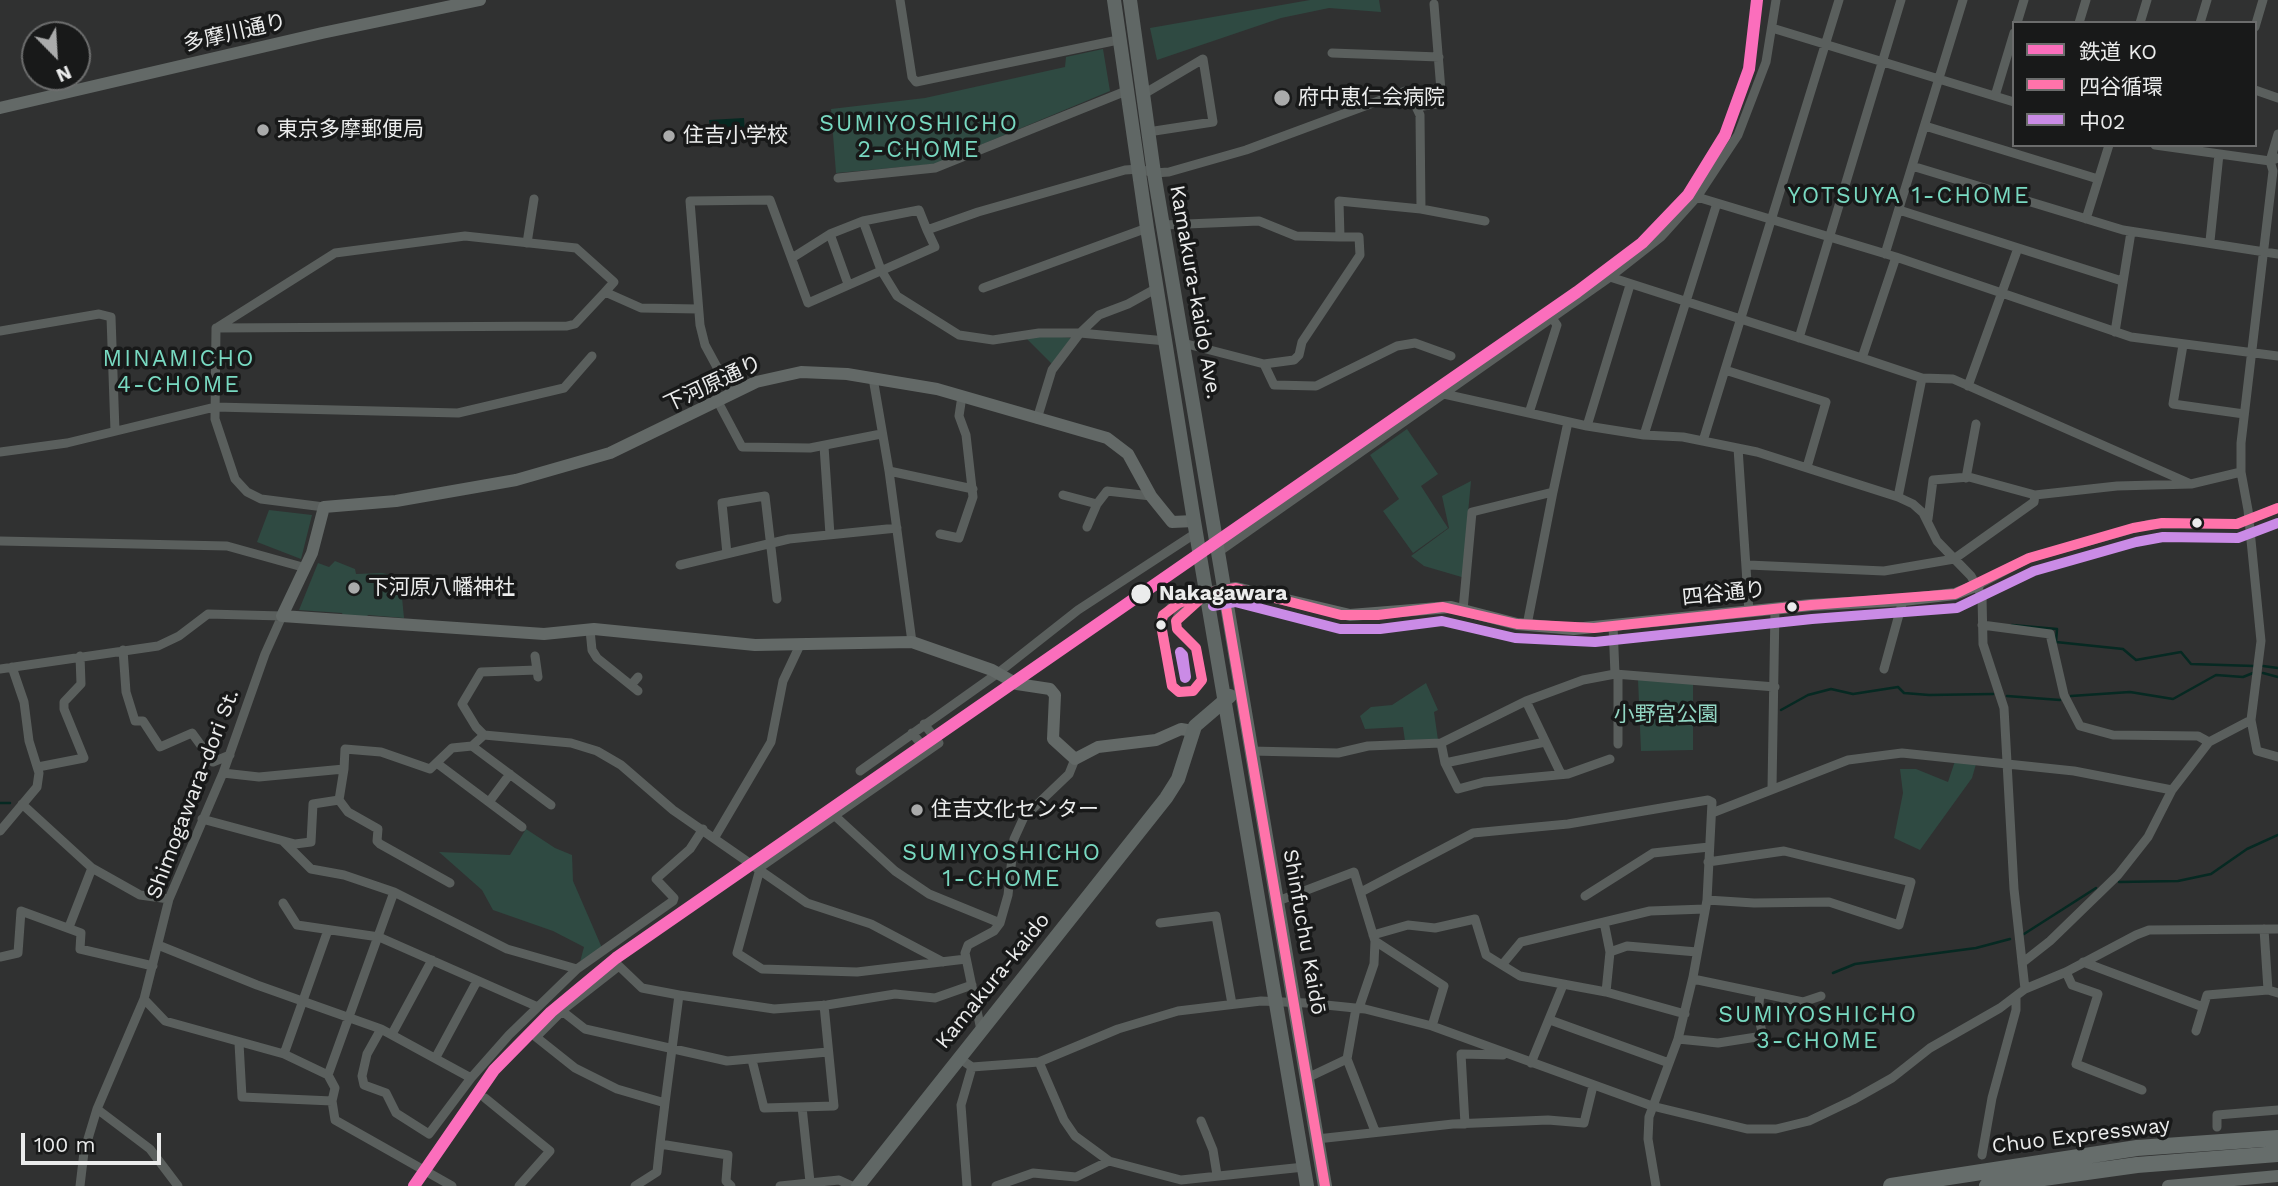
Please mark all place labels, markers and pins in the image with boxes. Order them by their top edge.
place label: 府中恵仁会病院 [1298,85,1445,111]
marker: 府中恵仁会病院 [1272,88,1292,108]
place label: 東京多摩郵便局 [277,117,424,143]
marker: 東京多摩郵便局 [255,122,271,138]
place label: 住吉小学校 [683,123,788,149]
marker: 住吉小学校 [661,128,677,144]
unlabelled marker [2190,516,2204,530]
place label: 下河原八幡神社 [368,575,515,601]
marker: 下河原八幡神社 [346,580,362,596]
place label: Nakagawara [1159,581,1287,607]
marker: Nakagawara [1129,582,1153,606]
unlabelled marker [1785,600,1799,614]
unlabelled marker [1154,618,1168,632]
place label: 住吉文化センター [931,797,1099,823]
marker: 住吉文化センター [909,802,925,818]

